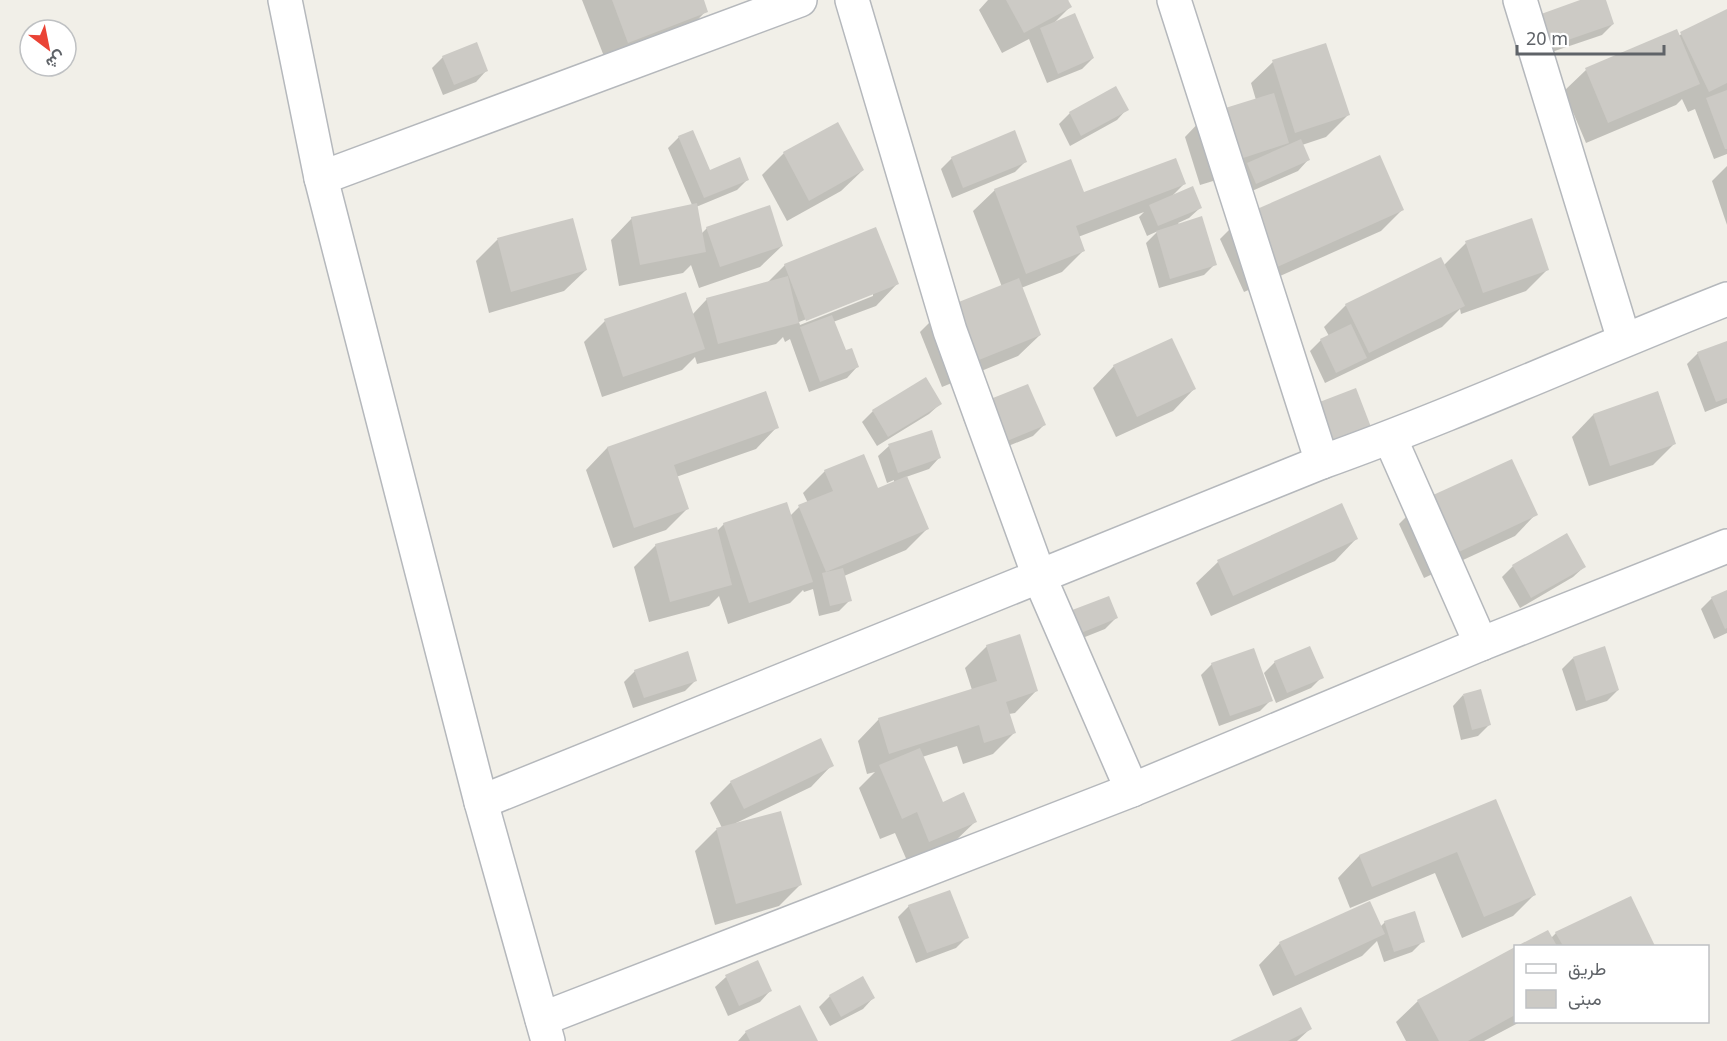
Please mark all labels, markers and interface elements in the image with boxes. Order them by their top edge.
north arrow [18,18,78,78]
scale bar [1517,18,1664,56]
text: 20 m [1526,26,1568,50]
text: ش [42,46,70,75]
legend [1514,945,1709,1023]
text: طريق [1568,956,1606,980]
text: مبنى [1568,986,1602,1010]

